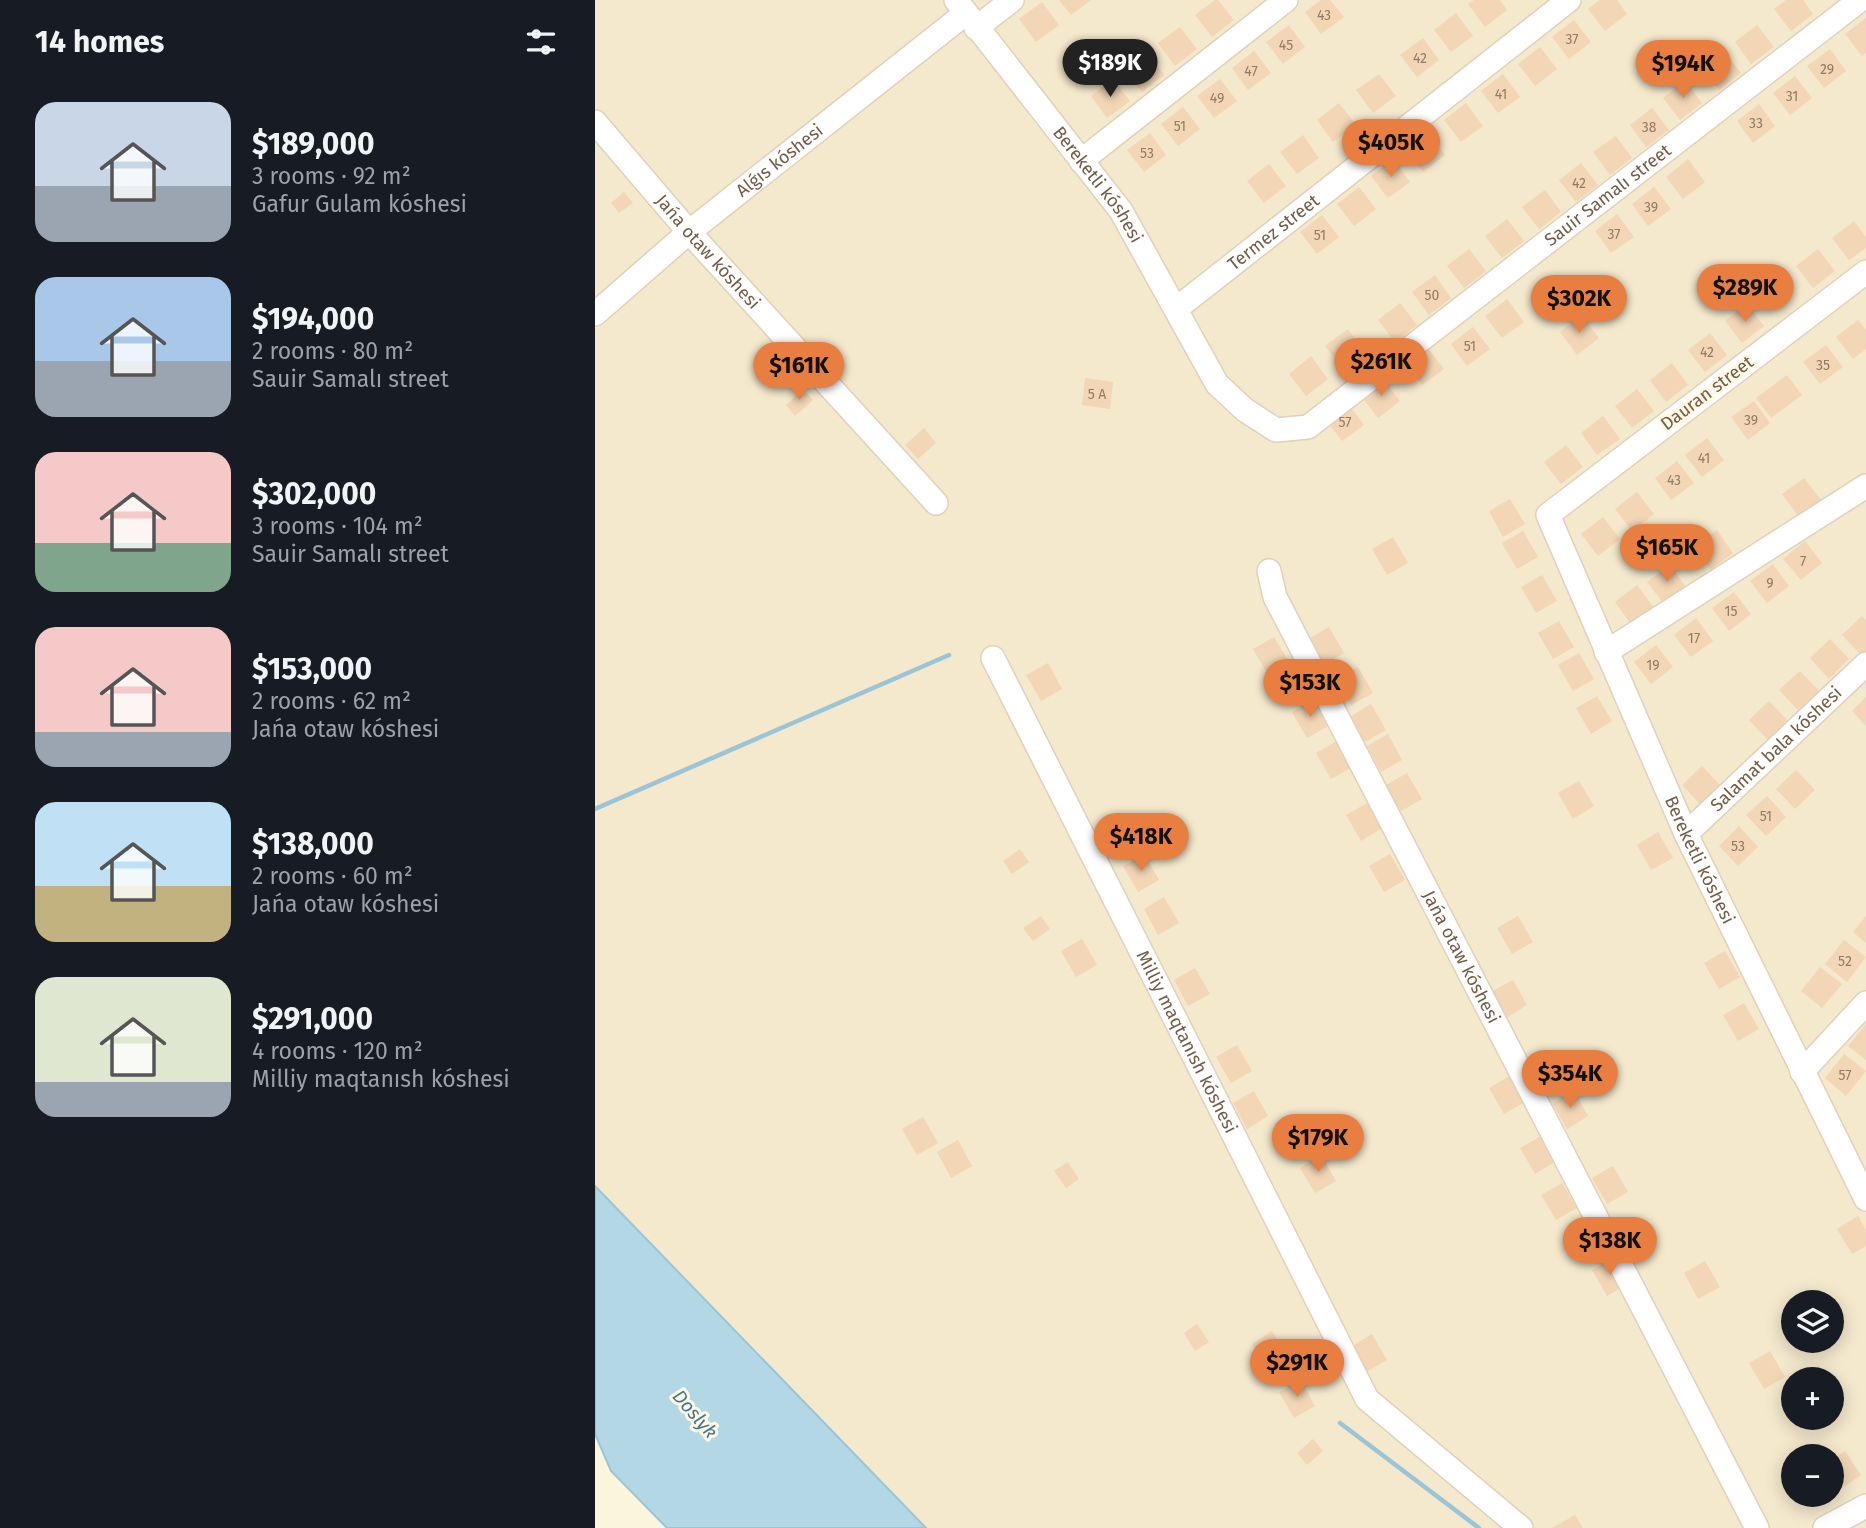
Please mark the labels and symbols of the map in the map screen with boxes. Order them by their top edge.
house number: 43 [1317,7,1331,24]
house number: 37 [1565,31,1579,48]
house number: 45 [1279,37,1293,54]
pin: $189K [1061,40,1159,99]
pin: $194K [1634,41,1732,100]
house number: 42 [1413,50,1427,67]
house number: 29 [1820,61,1834,78]
house number: 47 [1244,63,1258,80]
house number: 41 [1495,86,1507,103]
house number: 31 [1786,88,1798,105]
house number: 49 [1210,90,1224,107]
house number: 33 [1749,115,1763,132]
house number: 51 [1174,118,1186,135]
street label: Alǵıs kóshesi [731,119,827,202]
house number: 38 [1642,119,1657,136]
pin: $405K [1342,120,1440,179]
street label: Bereketli kóshesi [1048,122,1147,247]
street label: Sauir Samalı street [1540,139,1676,251]
house number: 53 [1140,145,1154,162]
house number: 42 [1572,175,1586,192]
street label: Termez street [1223,189,1324,275]
street label: Jańa otaw kóshesi [651,190,765,314]
house number: 39 [1644,199,1658,216]
house number: 37 [1607,226,1621,243]
house number: 51 [1314,227,1326,244]
pin: $289K [1696,264,1794,324]
pin: $302K [1530,276,1628,335]
house number: 50 [1425,287,1440,304]
pin: $261K [1332,338,1430,398]
house number: 51 [1464,338,1476,355]
pin: $161K [750,342,848,402]
house number: 42 [1700,344,1714,361]
street label: Dauran street [1656,351,1758,435]
house number: 35 [1816,357,1830,374]
house number: 5 А [1088,386,1106,403]
house number: 39 [1744,412,1758,429]
house number: 57 [1339,414,1351,431]
house number: 41 [1698,450,1710,467]
house number: 43 [1667,472,1681,489]
pin: $165K [1618,524,1716,584]
house number: 7 [1800,553,1806,570]
house number: 9 [1766,575,1774,592]
house number: 15 [1724,603,1738,620]
house number: 17 [1688,630,1700,647]
house number: 19 [1646,657,1660,674]
pin: $153K [1261,660,1359,719]
street label: Salamat bala kóshesi [1706,682,1846,816]
street label: Bereketli kóshesi [1660,793,1740,927]
house number: 51 [1760,808,1772,825]
pin: $418K [1092,814,1190,873]
house number: 53 [1731,838,1745,855]
street label: Jańa otaw kóshesi [1418,887,1505,1027]
street label: Milliy maqtanısh kóshesi [1131,947,1242,1137]
house number: 52 [1838,953,1852,970]
pin: $354K [1521,1050,1619,1110]
house number: 57 [1839,1067,1851,1084]
pin: $179K [1269,1114,1367,1174]
pin: $138K [1561,1218,1659,1277]
pin: $291K [1248,1340,1346,1399]
water label: Doslyk [668,1385,722,1443]

